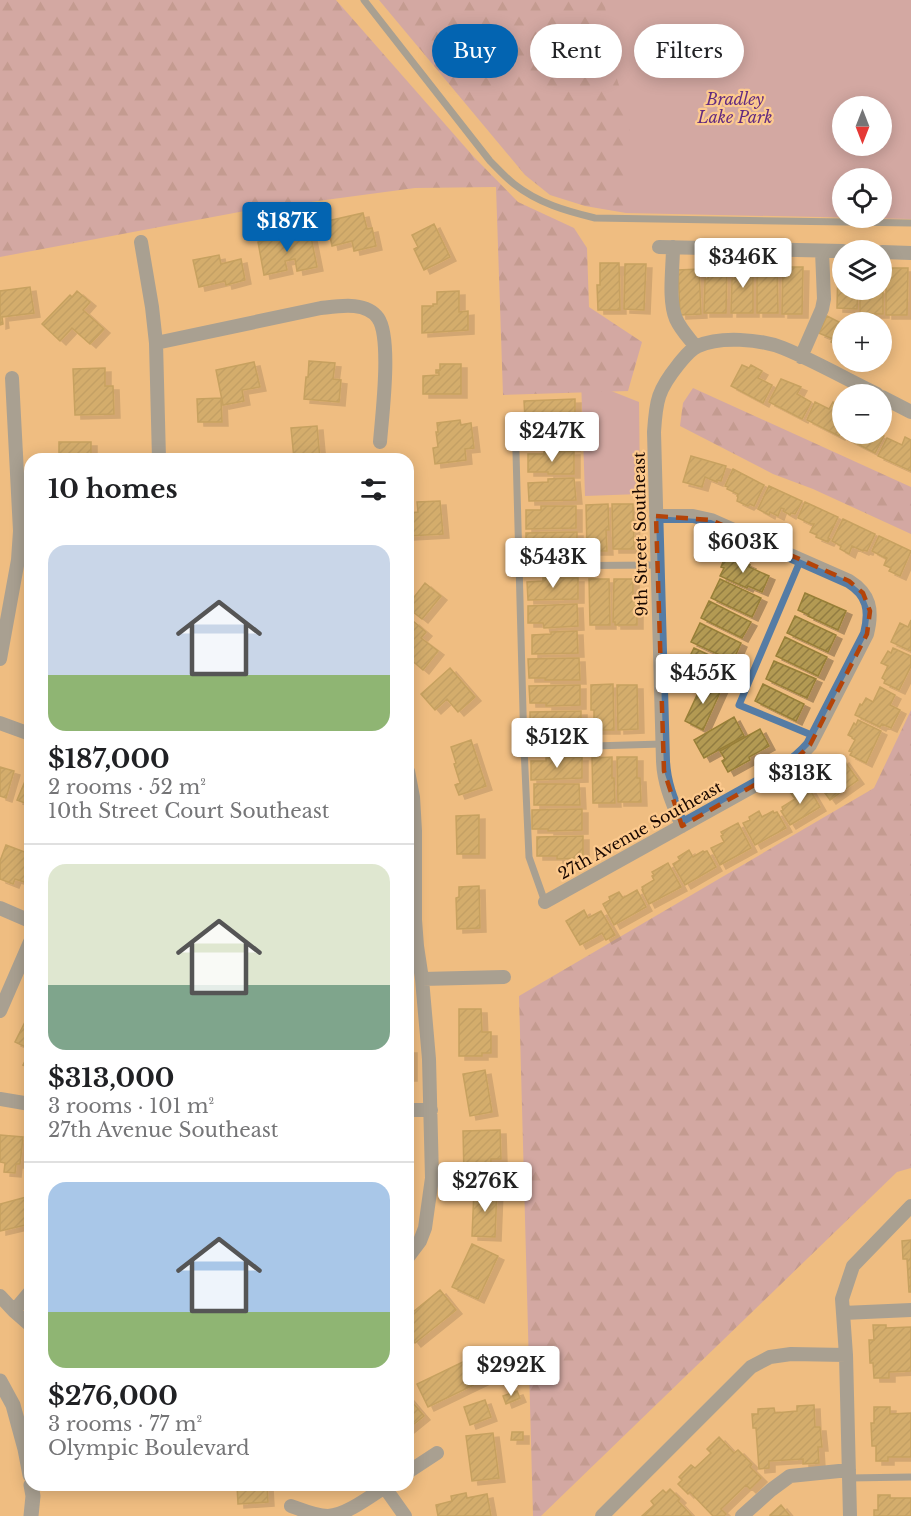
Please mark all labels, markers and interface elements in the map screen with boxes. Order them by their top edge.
chip: Buy [432,24,518,78]
chip: Rent [530,24,622,78]
chip: Filters [634,24,744,78]
park label: Bradley Lake Park [696,89,773,127]
north arrow [832,96,892,156]
map controls [832,96,892,444]
button: locate [832,168,892,228]
pin: $187K [245,202,329,253]
text: $187K [256,209,318,233]
pin: $346K [701,238,785,289]
button: layers [832,240,892,300]
text: $346K [709,245,777,269]
button: + [832,312,892,372]
button: − [832,384,892,444]
pin: $247K [510,412,594,463]
text: $247K [519,419,585,443]
street label: 9th Street Southeast [629,452,651,616]
text: 10 homes [48,473,178,505]
icon: filters [357,473,390,506]
pin: $603K [701,523,785,574]
text: $603K [708,530,778,554]
pin: $543K [511,538,595,589]
text: $543K [519,545,587,569]
icon: home [165,584,273,692]
pin: $455K [661,654,745,705]
text: $455K [670,661,736,685]
pin: $512K [515,718,599,769]
text: $512K [526,725,588,749]
text: $187,000 [48,743,170,775]
pin: $313K [758,754,842,805]
text: $313K [768,761,832,785]
text: 2 rooms · 52 m² [48,775,206,799]
street label: 27th Avenue Southeast [555,777,725,883]
text: 10th Street Court Southeast [48,799,329,823]
icon: home [165,903,273,1011]
text: $313,000 [48,1062,174,1094]
text: 3 rooms · 101 m² [48,1094,214,1118]
text: 27th Avenue Southeast [48,1118,278,1142]
pin: $276K [443,1162,527,1213]
text: $276K [452,1169,518,1193]
icon: home [165,1221,273,1329]
pin: $292K [469,1346,553,1397]
text: $292K [477,1353,545,1377]
text: $276,000 [48,1380,178,1412]
text: 3 rooms · 77 m² [48,1412,202,1436]
text: Olympic Boulevard [48,1436,250,1460]

